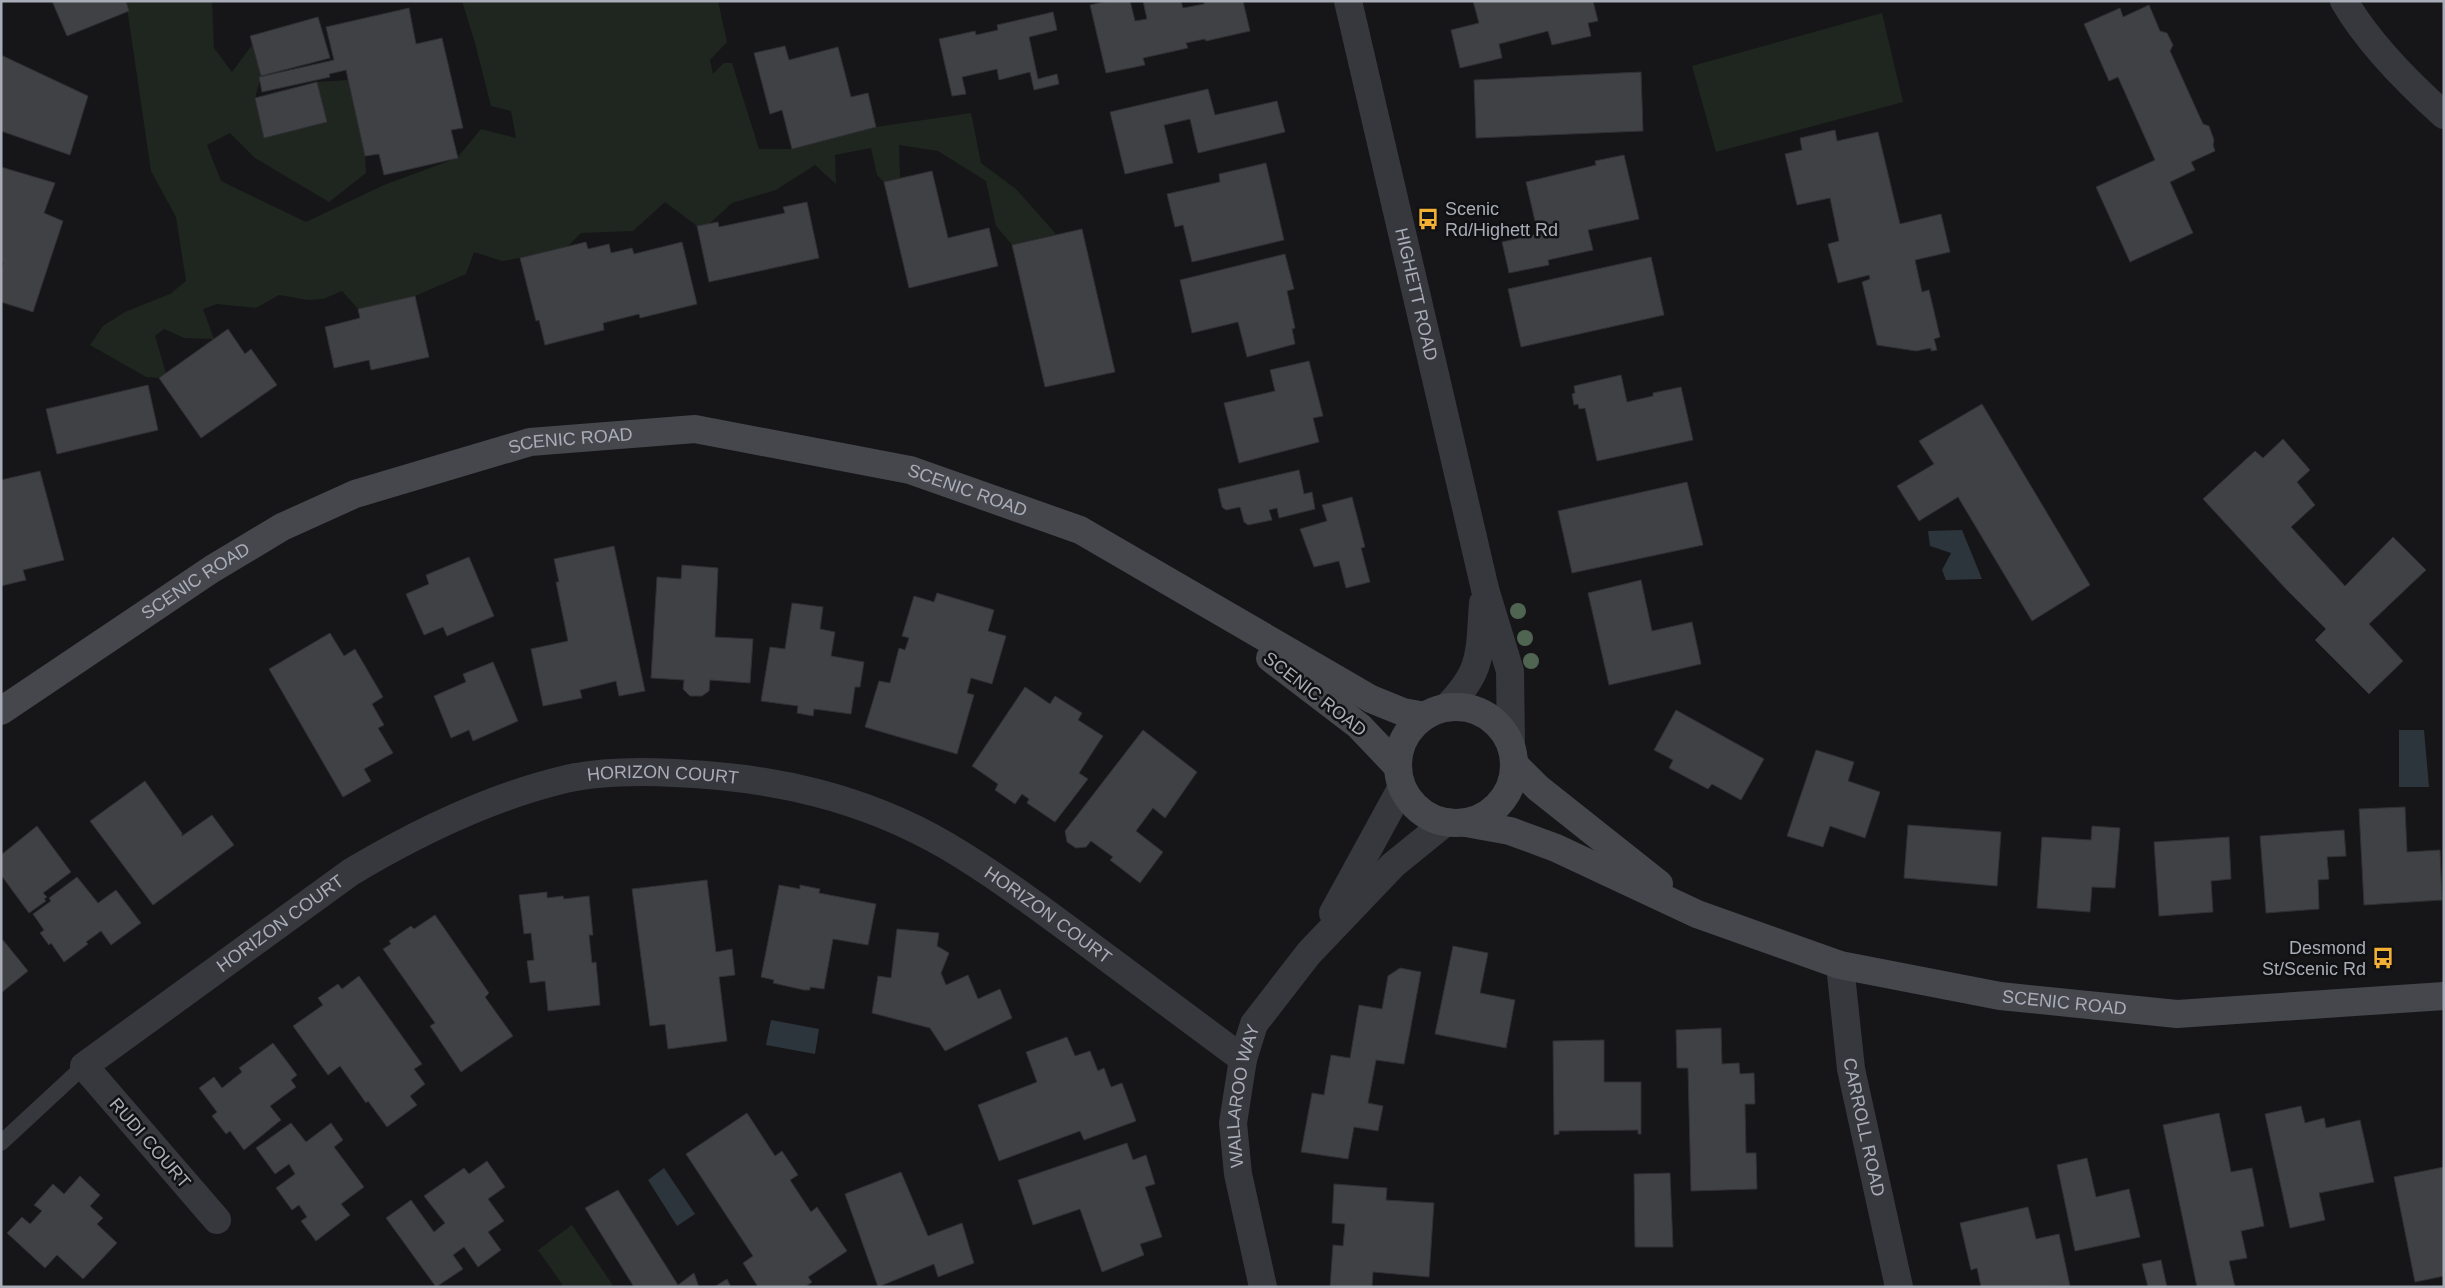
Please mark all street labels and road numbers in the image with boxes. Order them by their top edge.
street label: HIGHETT ROAD [1391,226,1441,363]
street label: SCENIC ROAD [506,424,633,458]
street label: SCENIC ROAD [905,460,1030,521]
street label: SCENIC ROAD [138,539,253,624]
street label: SCENIC ROAD [1260,648,1370,740]
street label: HORIZON COURT [586,762,740,788]
street label: HORIZON COURT [981,862,1115,968]
street label: HORIZON COURT [213,871,347,976]
street label: SCENIC ROAD [2001,986,2128,1019]
street label: WALLAROO WAY [1223,1022,1263,1168]
street label: CARROLL ROAD [1840,1057,1889,1198]
street label: RUDI COURT [105,1094,195,1192]

